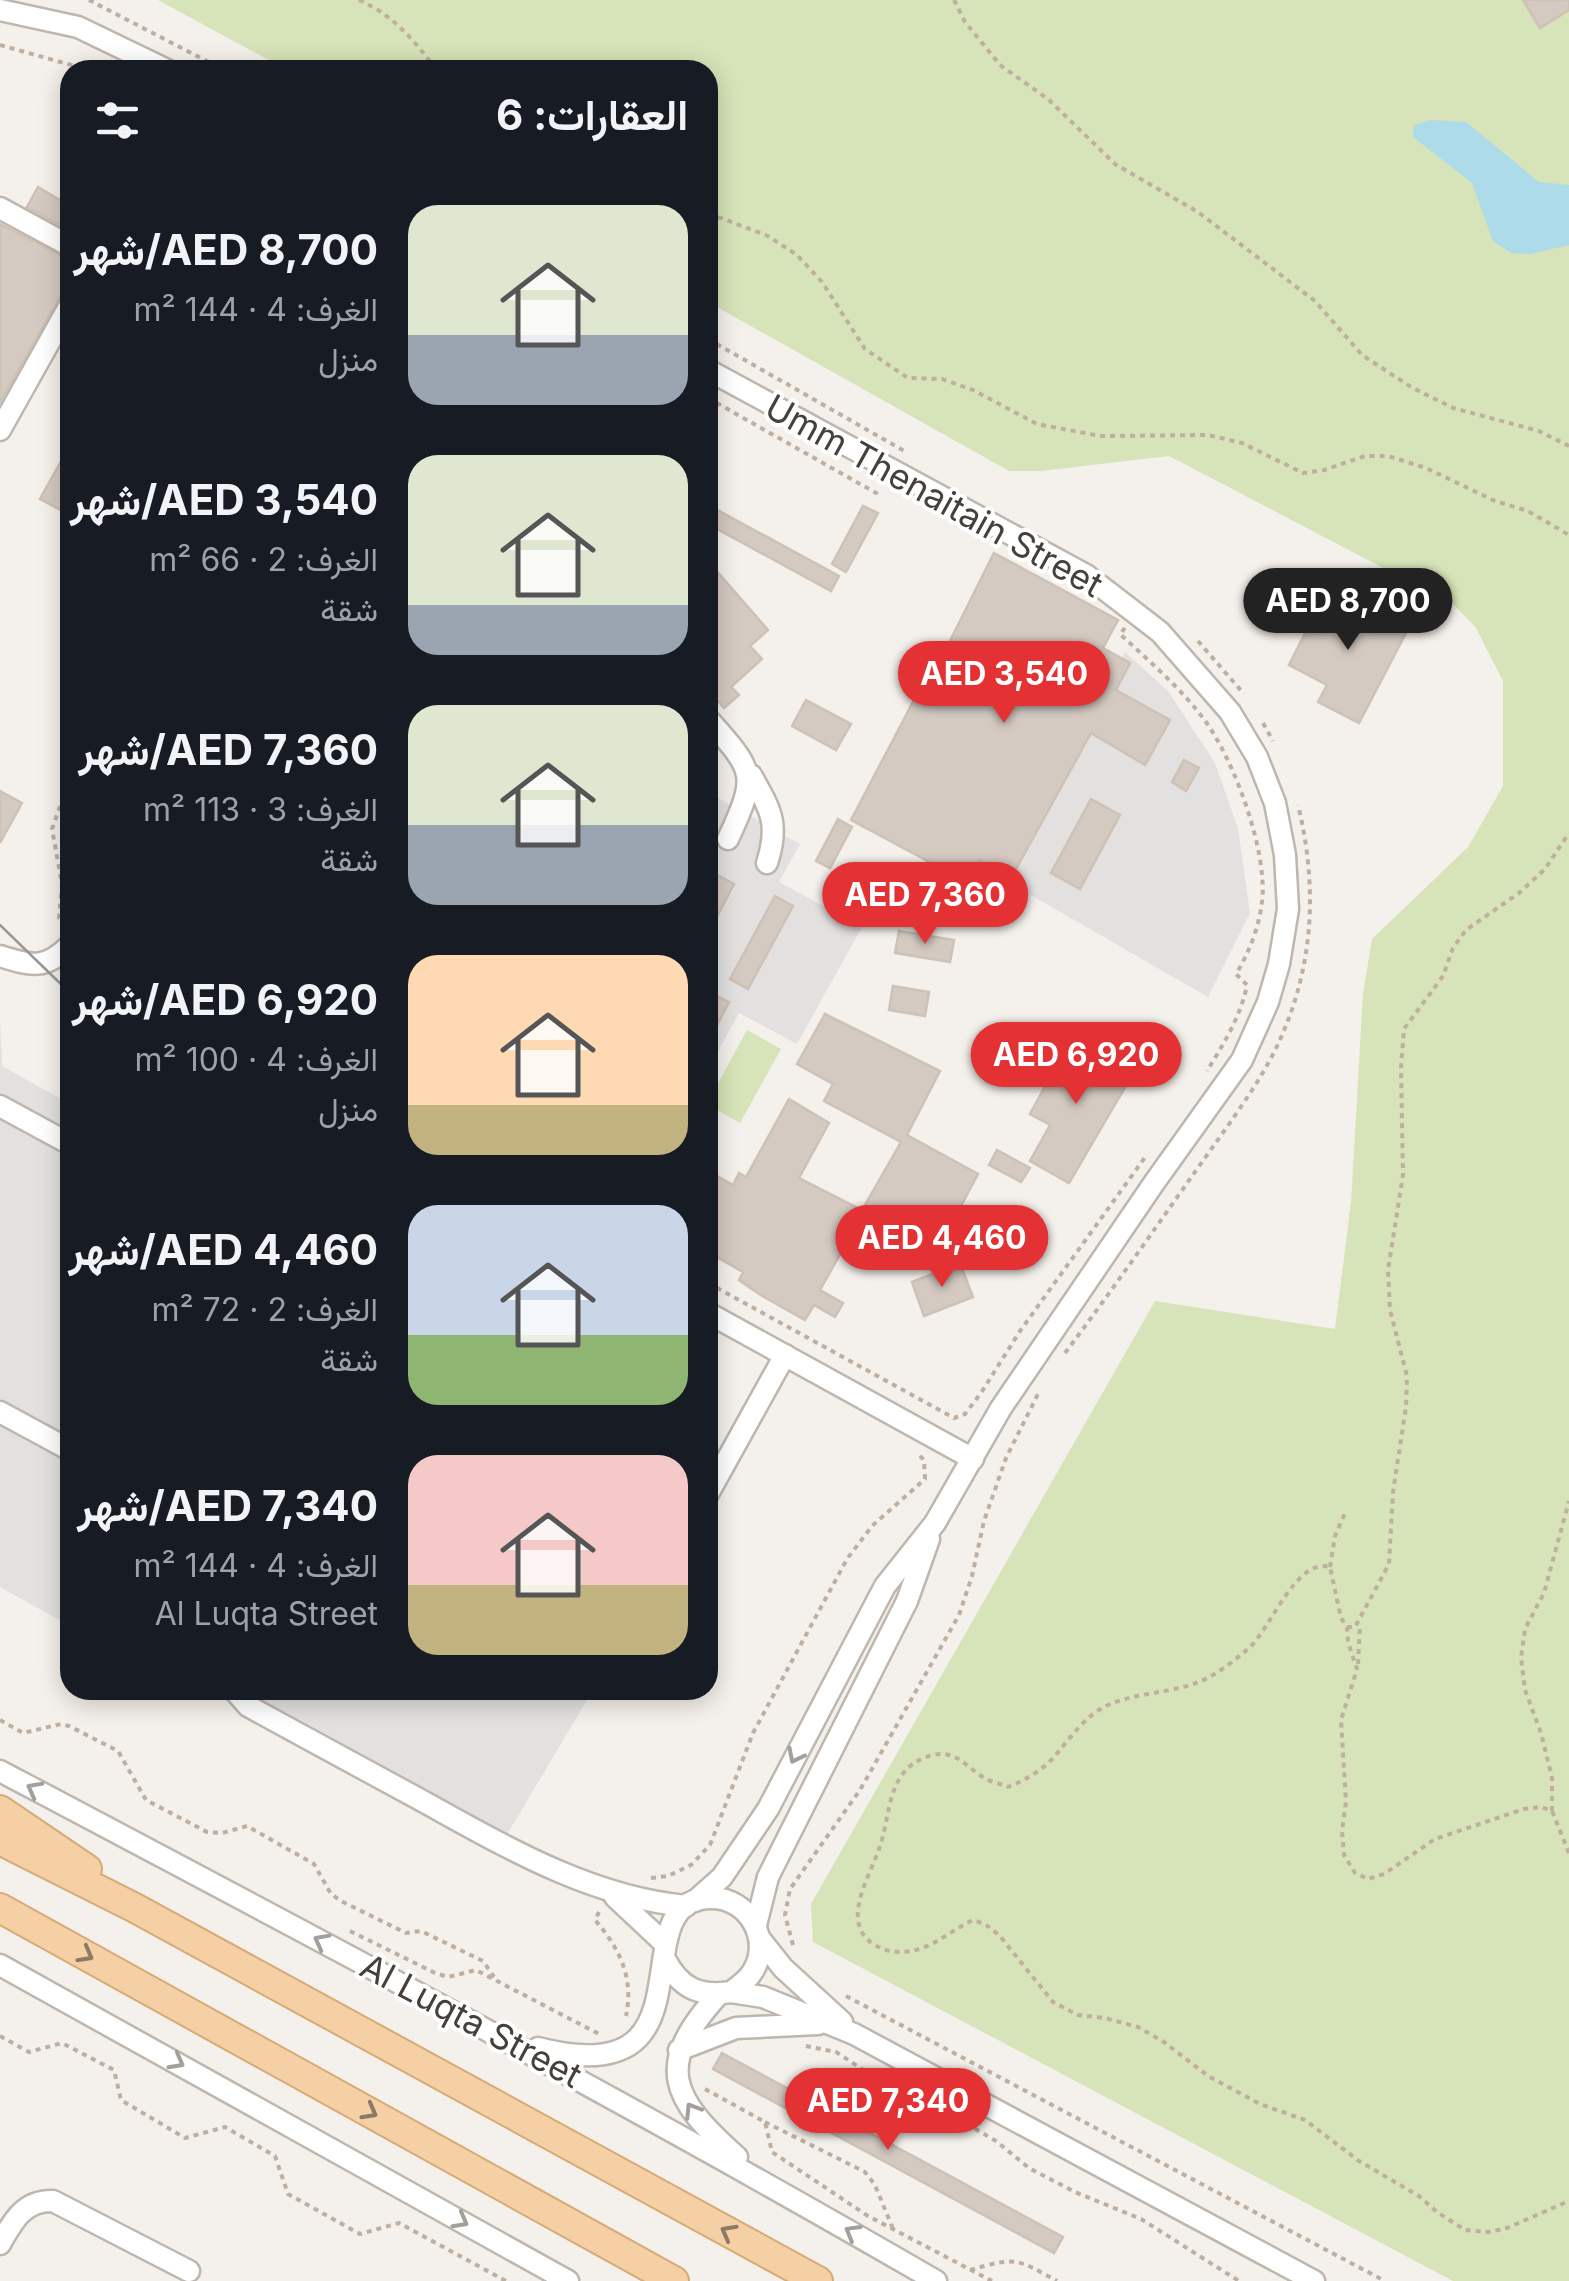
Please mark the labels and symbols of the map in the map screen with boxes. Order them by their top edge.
street label: Umm Thenaitain Street [759,385,1110,605]
pin: AED 8,700 [1234,568,1462,653]
pin: AED 3,540 [890,641,1118,726]
pin: AED 7,360 [811,862,1039,947]
pin: AED 6,920 [962,1022,1190,1107]
pin: AED 4,460 [828,1205,1056,1290]
one-way arrow [788,1745,807,1763]
one-way arrow [27,1782,45,1801]
one-way arrow [314,1934,332,1954]
one-way arrow [75,1943,93,1962]
street label: Al Luqta Street [354,1944,589,2096]
one-way arrow [167,2050,185,2070]
pin: AED 7,340 [774,2068,1002,2153]
one-way arrow [360,2099,378,2119]
one-way arrow [685,2103,704,2121]
one-way arrow [450,2209,468,2228]
one-way arrow [721,2225,739,2244]
one-way arrow [845,2225,863,2244]

